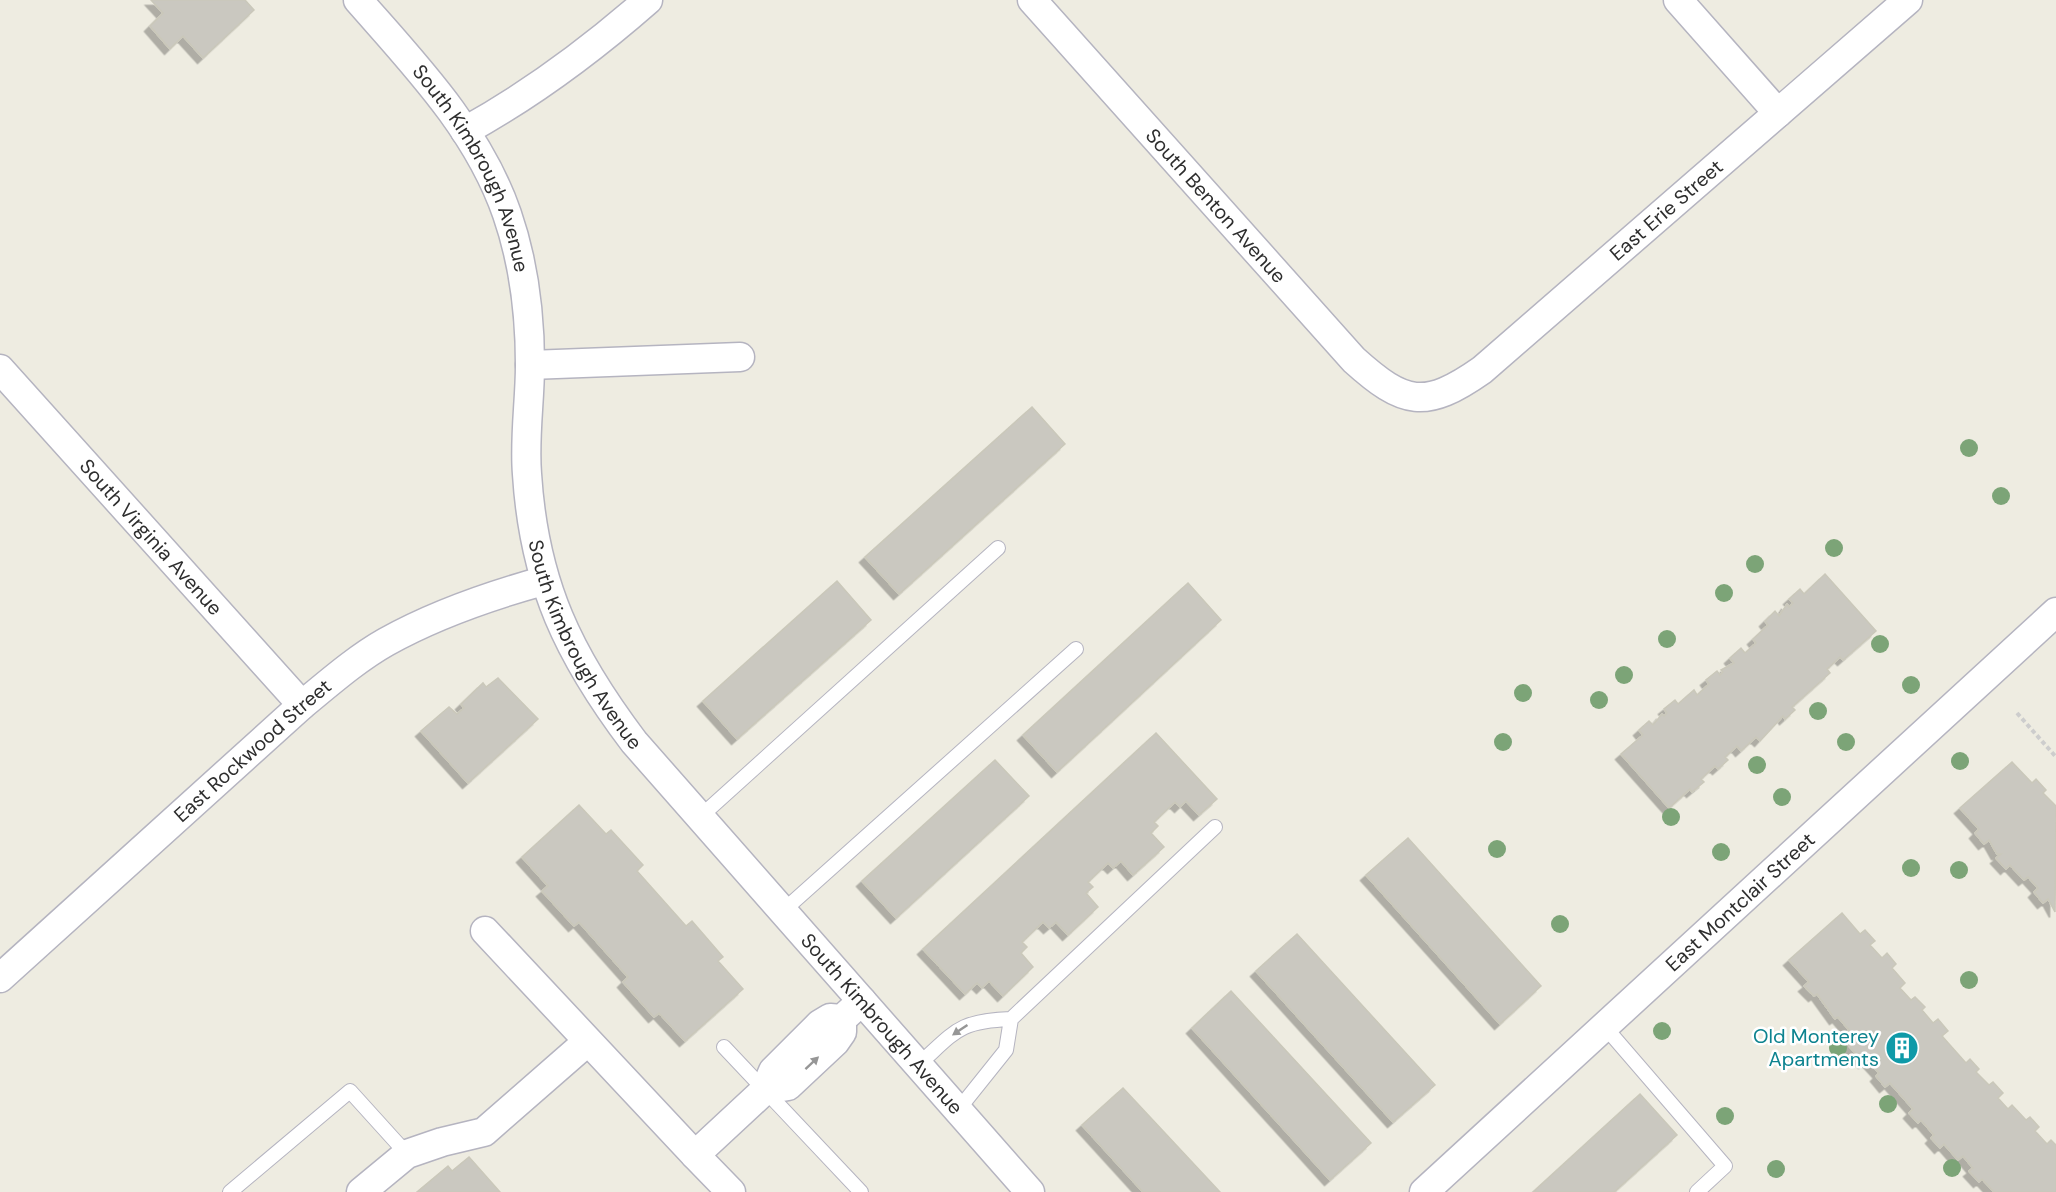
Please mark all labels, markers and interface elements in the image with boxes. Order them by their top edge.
street label: South Kimbrough Avenue [407,59,535,274]
street label: South Benton Avenue [1140,123,1292,288]
street label: East Erie Street [1604,154,1728,266]
street label: South Virginia Avenue [74,453,228,621]
street label: South Kimbrough Avenue [523,537,648,755]
street label: East Rockwood Street [168,673,337,828]
street label: East Montclair Street [1660,827,1820,977]
street label: South Kimbrough Avenue [795,928,969,1120]
place label: Old Monterey Apartments [1753,1023,1879,1072]
one-way arrow [952,1024,968,1036]
building icon: Old Monterey Apartments [1884,1030,1920,1066]
one-way arrow [805,1056,820,1070]

